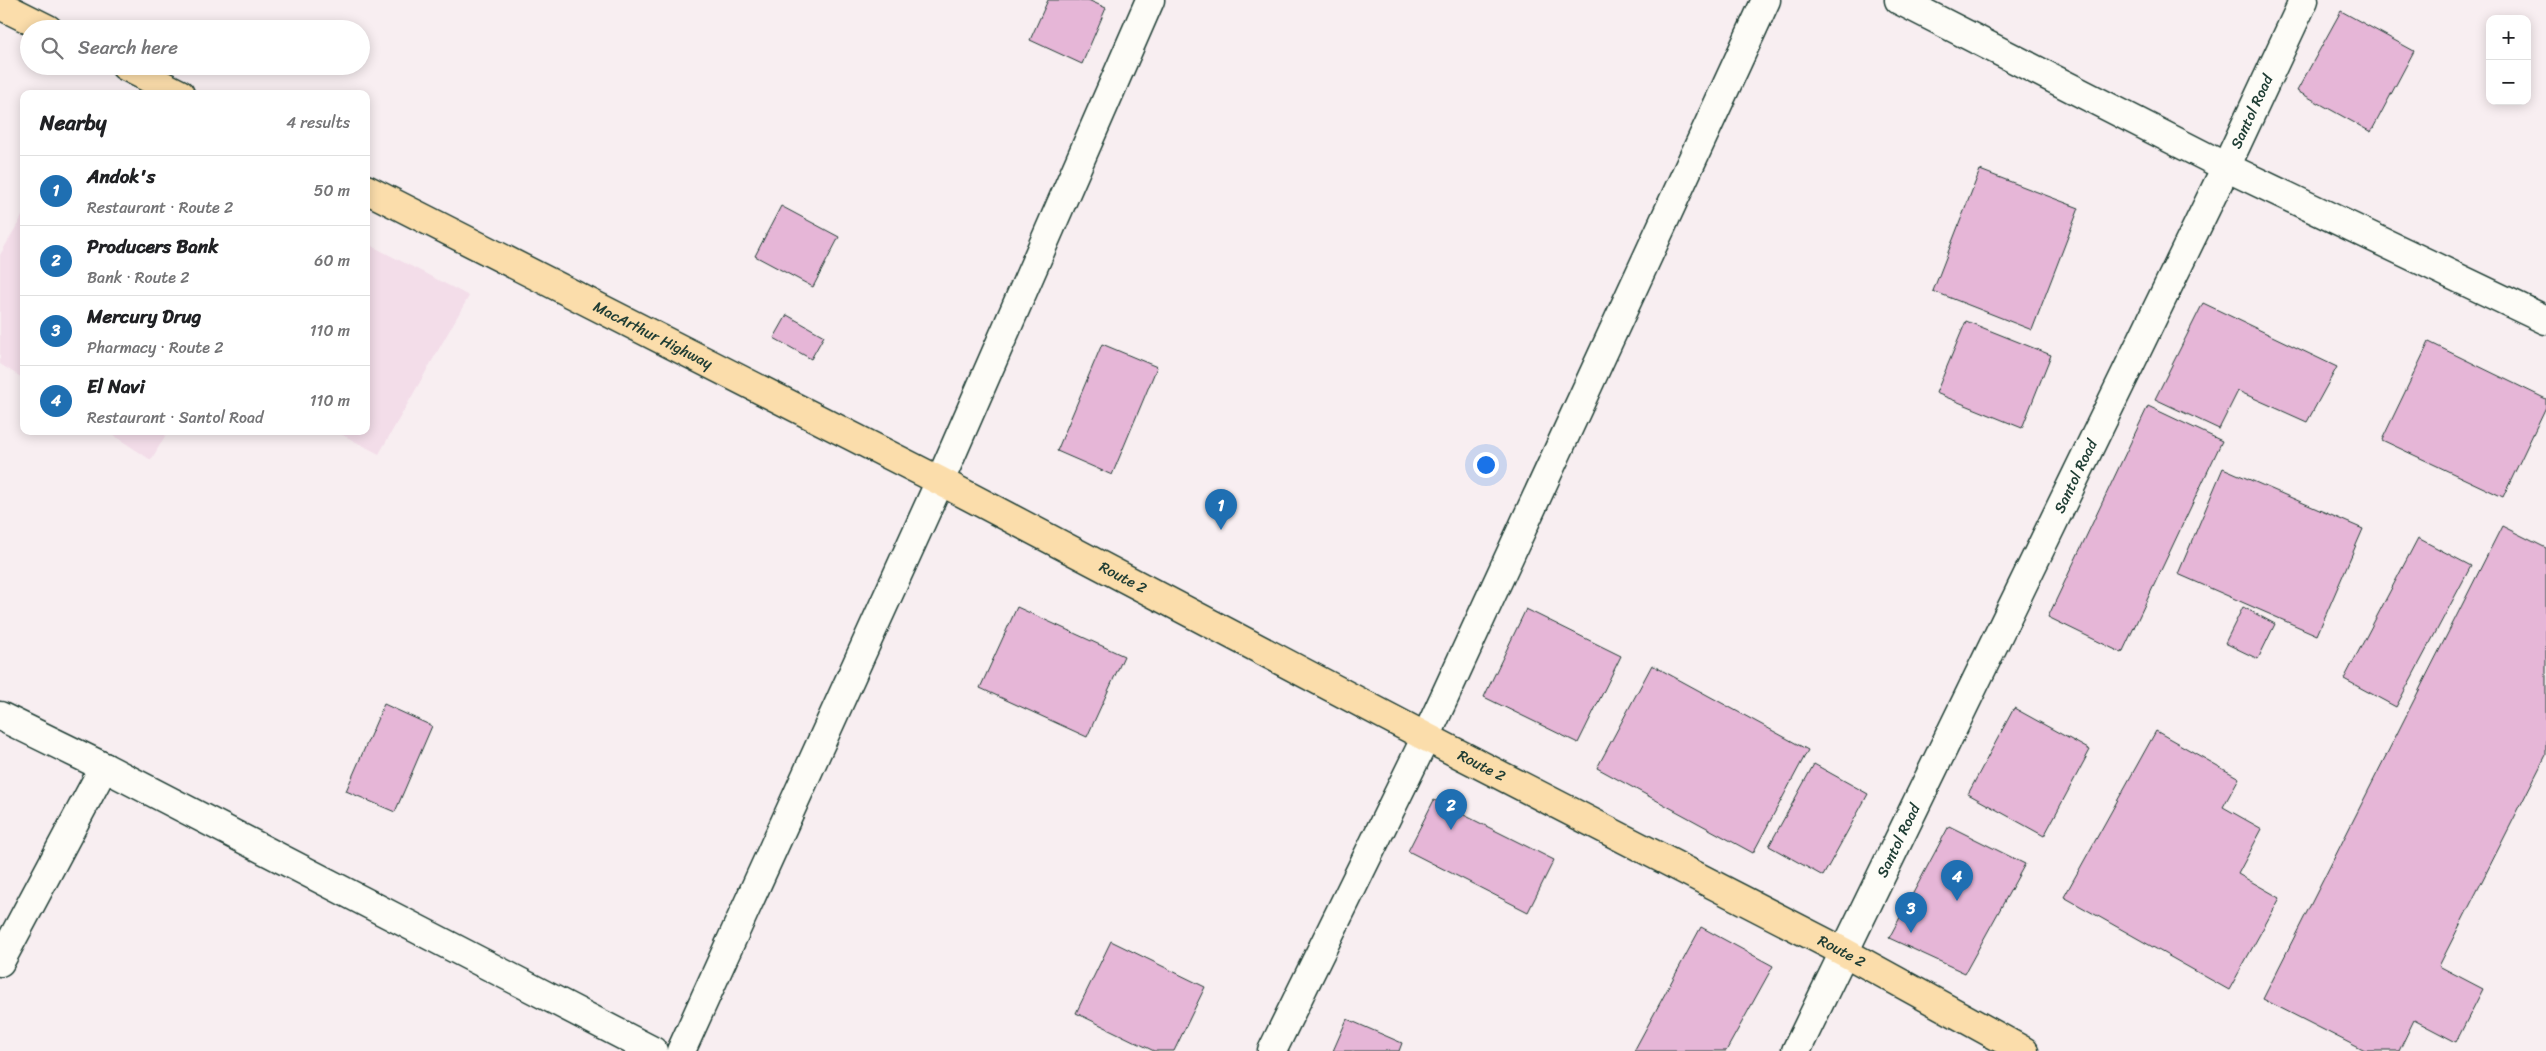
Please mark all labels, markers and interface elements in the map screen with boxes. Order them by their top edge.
map controls [2486,15,2531,105]
button: + [2486,15,2531,60]
search box [20,20,370,75]
text: Search here [78,31,178,64]
icon: search [38,34,66,62]
button: − [2486,60,2531,105]
street label: Santol Road [2223,69,2281,153]
text: Nearby [40,104,106,142]
text: 4 results [286,108,350,137]
text: Andok's [87,160,155,193]
text: 1 [53,176,59,205]
text: 50 m [314,176,350,205]
text: Restaurant · Route 2 [87,193,233,222]
text: Producers Bank [87,230,218,263]
text: 2 [51,246,61,275]
text: 60 m [314,246,350,275]
text: Bank · Route 2 [87,263,189,292]
street label: MacArthur Highway [589,294,718,376]
text: Mercury Drug [87,300,201,333]
text: 3 [52,316,60,345]
text: 110 m [310,316,350,345]
text: Pharmacy · Route 2 [87,333,223,362]
text: El Navi [87,370,145,403]
text: 4 [51,386,61,415]
text: 110 m [310,386,350,415]
text: Restaurant · Santol Road [87,403,263,432]
street label: Santol Road [2046,434,2105,518]
your location [1473,452,1499,478]
pin: 1 [1205,489,1237,530]
street label: Route 2 [1094,554,1152,601]
street label: Route 2 [1453,742,1511,789]
pin: 2 [1435,789,1467,830]
street label: Santol Road [1869,798,1928,882]
pin: 4 [1941,860,1973,901]
pin: 3 [1895,892,1927,933]
street label: Route 2 [1813,928,1871,975]

